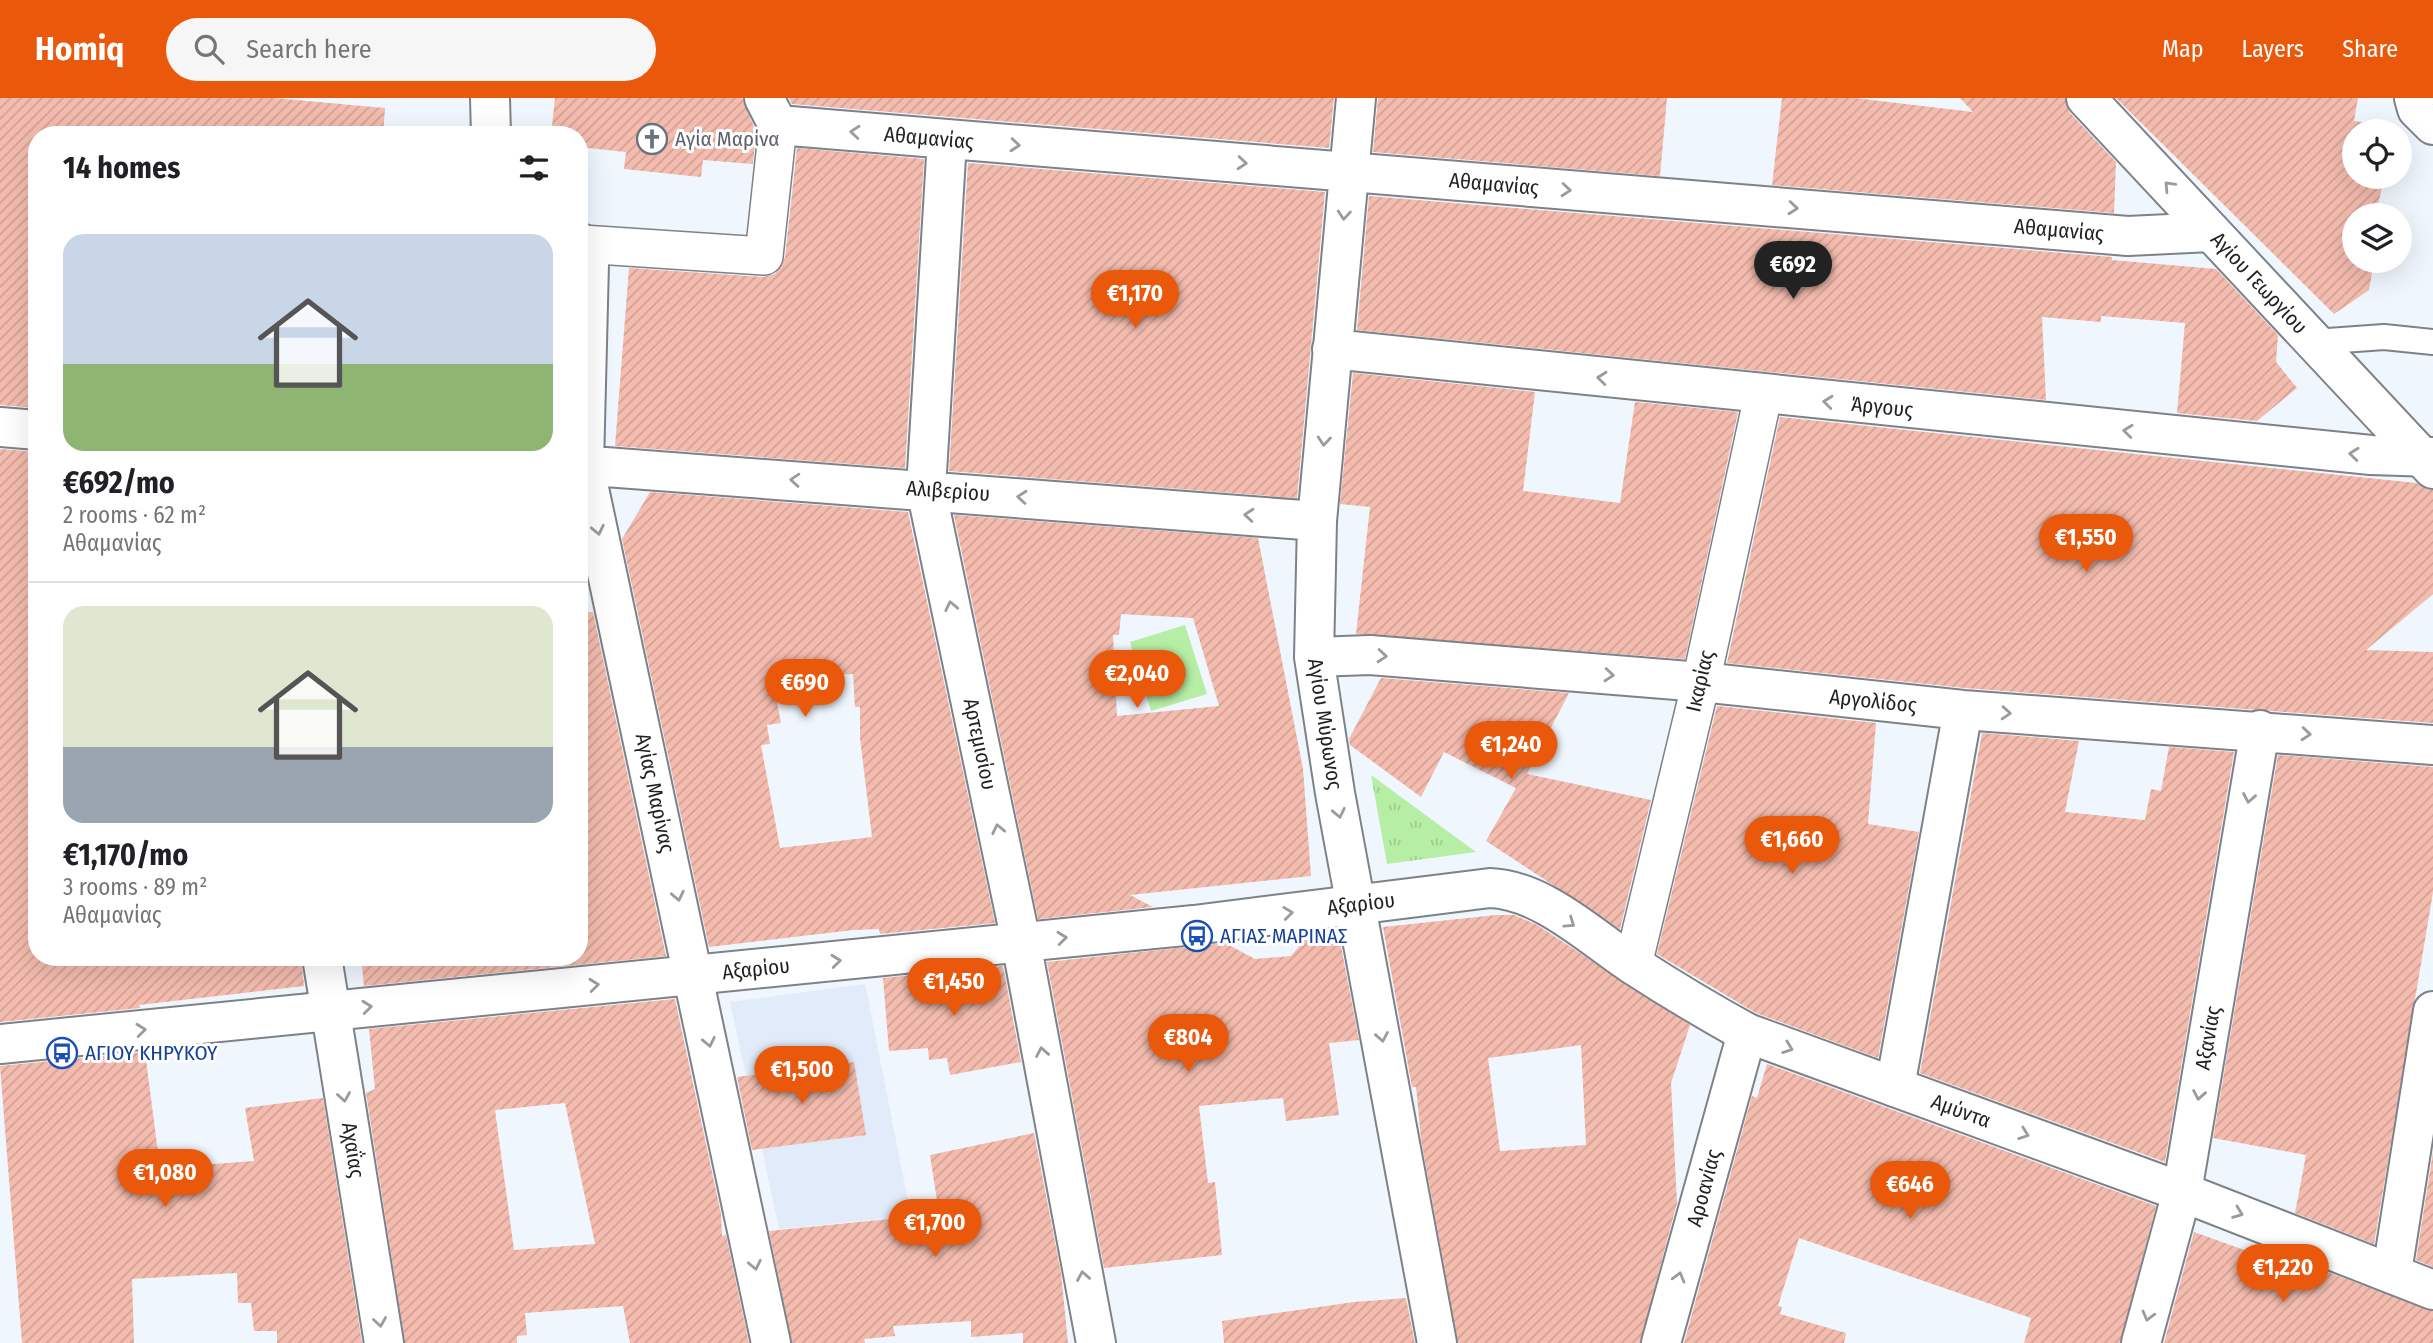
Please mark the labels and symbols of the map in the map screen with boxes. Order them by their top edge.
street label: Αθαμανίας [883,121,975,155]
church icon: Αγία Μαρίνα [635,122,669,156]
one-way arrow [849,125,860,140]
place label: Αγία Μαρίνα [675,126,780,152]
one-way arrow [1010,137,1021,152]
one-way arrow [1237,155,1248,170]
street label: Αθαμανίας [1448,167,1540,201]
one-way arrow [2164,181,2177,194]
one-way arrow [1561,182,1572,197]
one-way arrow [1788,200,1799,215]
one-way arrow [1337,209,1352,220]
street label: Αθαμανίας [2013,213,2105,247]
street label: Αγίου Γεωργίου [2205,227,2313,339]
pin: €692 [1752,242,1834,301]
pin: €1,170 [1078,271,1192,330]
one-way arrow [1596,371,1608,386]
street label: Άργους [1850,391,1915,423]
one-way arrow [1822,395,1833,410]
one-way arrow [2122,424,2133,439]
one-way arrow [1317,436,1332,447]
one-way arrow [2348,447,2359,462]
one-way arrow [789,473,800,488]
street label: Αλιβερίου [905,475,991,507]
one-way arrow [1016,490,1027,505]
one-way arrow [1243,508,1254,523]
pin: €1,550 [2029,514,2143,574]
one-way arrow [589,524,604,536]
one-way arrow [945,600,959,612]
street label: Ικαρίας [1680,647,1720,714]
one-way arrow [1377,648,1388,663]
pin: €2,040 [1080,650,1194,710]
street label: Αγίου Μύρωνος [1302,656,1348,792]
pin: €690 [764,660,846,719]
one-way arrow [1603,667,1614,682]
street label: Αργολίδος [1828,684,1918,719]
street label: Αρτεμισίου [958,696,1002,792]
one-way arrow [2000,706,2011,721]
pin: €1,240 [1454,722,1568,781]
one-way arrow [2301,726,2312,741]
street label: Αγίας Μαρίνας [630,731,680,855]
one-way arrow [2242,792,2257,804]
one-way arrow [1331,807,1346,819]
pin: €1,660 [1735,816,1849,876]
one-way arrow [991,823,1006,835]
street label: Αξαρίου [1326,887,1396,921]
one-way arrow [669,890,684,902]
one-way arrow [1283,906,1294,921]
one-way arrow [1562,914,1575,927]
bus stop icon: ΑΓΙΑΣ ΜΑΡΙΝΑΣ [1180,919,1214,953]
place label: ΑΓΙΑΣ ΜΑΡΙΝΑΣ [1220,923,1347,949]
one-way arrow [1057,931,1068,946]
street label: Αξαρίου [721,953,791,985]
one-way arrow [831,954,842,969]
pin: €1,450 [897,958,1011,1018]
one-way arrow [588,978,600,993]
one-way arrow [362,1000,373,1015]
street label: Αξανίας [2190,1004,2226,1072]
pin: €804 [1147,1014,1229,1074]
one-way arrow [136,1023,147,1038]
one-way arrow [1374,1031,1389,1043]
bus stop icon: ΑΓΙΟΥ ΚΗΡΥΚΟΥ [45,1036,79,1070]
one-way arrow [700,1036,715,1048]
place label: ΑΓΙΟΥ ΚΗΡΥΚΟΥ [85,1040,218,1066]
one-way arrow [1781,1040,1793,1054]
pin: €1,500 [745,1046,859,1106]
one-way arrow [1035,1046,1050,1058]
street label: Αμύντα [1928,1088,1994,1134]
one-way arrow [2192,1089,2207,1100]
one-way arrow [336,1091,351,1103]
street label: Αχαΐας [336,1120,370,1180]
one-way arrow [2018,1126,2030,1140]
street label: Αροανίας [1681,1146,1727,1229]
pin: €1,080 [108,1150,222,1209]
pin: €646 [1869,1162,1951,1221]
pin: €1,700 [878,1200,992,1259]
one-way arrow [2231,1205,2243,1219]
pin: €1,220 [2226,1244,2340,1304]
one-way arrow [747,1259,762,1271]
one-way arrow [1076,1270,1091,1282]
one-way arrow [1671,1271,1686,1283]
one-way arrow [2142,1310,2157,1322]
one-way arrow [372,1316,387,1328]

